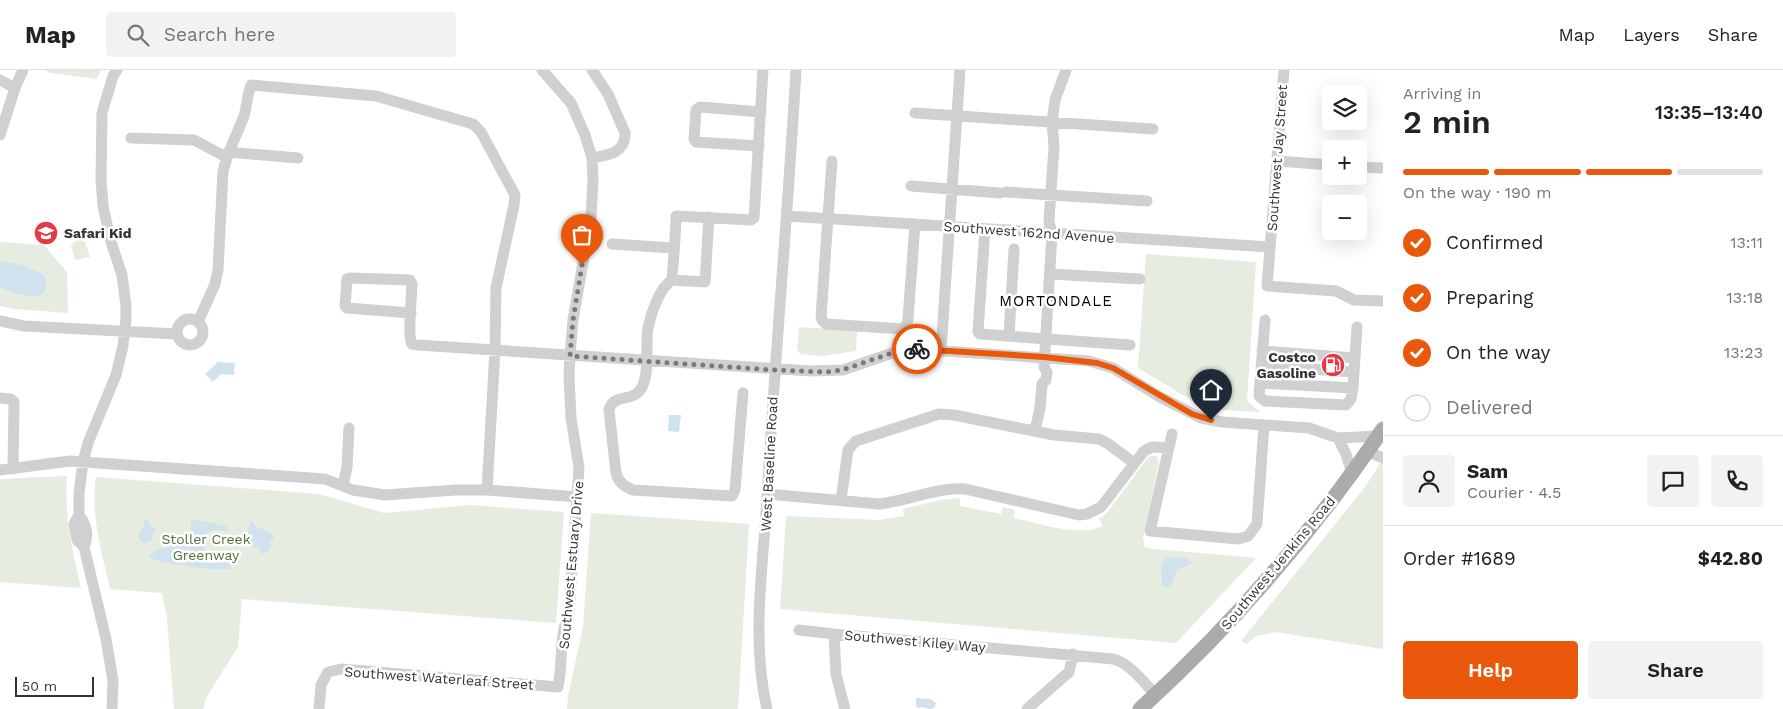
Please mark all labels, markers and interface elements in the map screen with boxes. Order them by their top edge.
search box [106,12,456,57]
text: Map [25,21,76,49]
icon: search [124,21,152,49]
text: Search here [164,23,275,46]
text: Map [1558,24,1595,45]
text: Layers [1623,24,1680,45]
text: Share [1708,24,1758,45]
street label: Southwest Jay Street [1264,84,1290,232]
text: Arriving in [1403,84,1481,103]
map controls [1322,85,1367,240]
button: layers [1322,85,1367,130]
text: 13:35–13:40 [1655,101,1763,124]
text: 2 min [1403,103,1491,141]
button: + [1322,140,1367,185]
text: On the way · 190 m [1403,183,1552,202]
button: − [1322,195,1367,240]
pin [561,214,603,265]
street label: Southwest 162nd Avenue [943,218,1115,246]
school or university icon: Safari Kid [33,220,59,246]
icon: bag [568,221,596,249]
place label: Safari Kid [64,225,131,241]
icon: check [1403,229,1431,257]
text: Confirmed [1446,231,1543,254]
text: 13:11 [1730,233,1763,252]
icon: check [1403,284,1431,312]
text: Preparing [1446,286,1533,309]
text: 13:18 [1727,288,1763,307]
district label: MORTONDALE [999,292,1113,310]
courier [892,324,942,374]
icon: bike [903,335,931,363]
icon: check [1403,339,1431,367]
text: On the way [1446,341,1550,364]
text: 13:23 [1724,343,1763,362]
place label: Costco Gasoline [1257,349,1316,381]
fuel station icon: Costco Gasoline [1320,352,1346,378]
pin [1190,369,1232,420]
icon: home [1197,376,1225,404]
street label: West Baseline Road [757,396,781,532]
text: Delivered [1446,396,1533,419]
button: person [1403,455,1455,507]
button: chat [1647,455,1699,507]
button: phone [1711,455,1763,507]
text: Sam [1467,460,1508,483]
street label: Southwest Estuary Drive [556,480,586,650]
text: Courier · 4.5 [1467,483,1561,502]
street label: Southwest Jenkins Road [1218,493,1338,633]
park label: Stoller Creek Greenway [161,531,251,563]
text: Order #1689 [1403,547,1516,570]
text: $42.80 [1698,547,1763,570]
street label: Southwest Kiley Way [844,627,987,655]
button: Help [1403,641,1578,699]
button: Share [1588,641,1763,699]
street label: Southwest Waterleaf Street [344,663,534,693]
scale bar [15,674,94,697]
text: 50 m [22,678,57,694]

